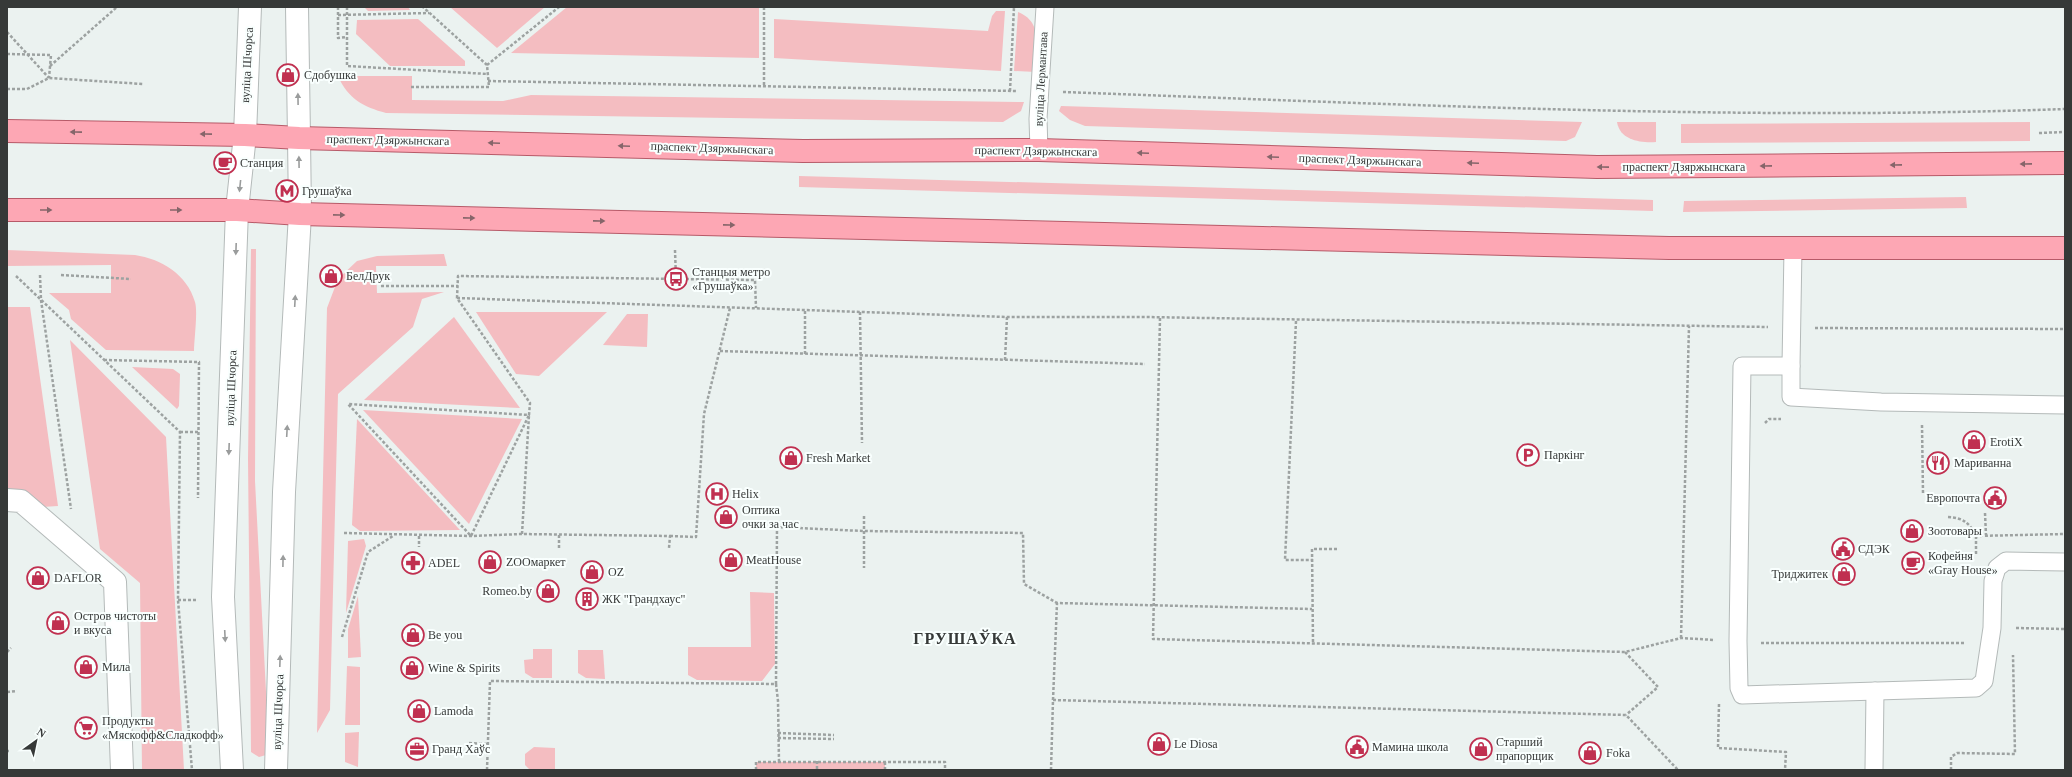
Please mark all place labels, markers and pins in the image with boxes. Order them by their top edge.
shop icon: Сдобушка [275,62,301,88]
place label: Сдобушка [304,68,357,82]
cafe icon: Станция [212,150,238,176]
place label: Станция [240,156,284,170]
metro station icon: Грушаўка [274,178,300,204]
place label: Грушаўка [302,184,352,198]
shop icon: БелДрук [318,263,344,289]
place label: Станцыя метро «Грушаўка» [692,265,770,293]
bus stop icon: Станцыя метро «Грушаўка» [663,266,689,292]
place label: БелДрук [346,269,390,283]
shop icon: ErotiX [1961,429,1987,455]
place label: ErotiX [1990,435,2023,449]
parking icon: Паркінг [1515,442,1541,468]
shop icon: Fresh Market [778,445,804,471]
place label: Паркінг [1544,448,1585,462]
restaurant icon: Мариванна [1925,450,1951,476]
place label: Fresh Market [806,451,871,465]
place label: Мариванна [1954,456,2012,470]
hospital icon: Helix [704,481,730,507]
public building icon: Европочта [1982,485,2008,511]
place label: Helix [732,487,759,501]
place label: Европочта [1926,491,1981,505]
place label: Оптика очки за час [742,503,799,531]
shop icon: Оптика очки за час [713,504,739,530]
shop icon: Зоотовары [1899,518,1925,544]
place label: Зоотовары [1928,524,1982,538]
public building icon: СДЭК [1830,536,1856,562]
place label: СДЭК [1858,542,1891,556]
shop icon: MeatHouse [718,547,744,573]
shop icon: ZOOмаркет [477,549,503,575]
place label: Кофейня «Gray House» [1928,549,1998,577]
pharmacy icon: ADEL [400,550,426,576]
cafe icon: Кофейня «Gray House» [1900,550,1926,576]
place label: MeatHouse [746,553,801,567]
place label: ZOOмаркет [506,555,566,569]
place label: ADEL [428,556,460,570]
shop icon: OZ [579,559,605,585]
shop icon: Триджитек [1831,561,1857,587]
shop icon: DAFLOR [25,565,51,591]
place label: OZ [608,565,624,579]
place label: Триджитек [1771,567,1828,581]
place label: DAFLOR [54,571,102,585]
shop icon: Romeo.by [535,578,561,604]
place label: Romeo.by [482,584,532,598]
building icon: ЖК "Грандхаус" [574,586,600,612]
place label: ЖК "Грандхаус" [602,592,686,606]
place label: Остров чистоты и вкуса [74,609,156,637]
shop icon: Остров чистоты и вкуса [45,610,71,636]
shop icon: Be you [400,622,426,648]
place label: Be you [428,628,462,642]
shop icon: Мила [73,654,99,680]
shop icon: Wine & Spirits [399,655,425,681]
place label: Мила [102,660,131,674]
place label: Wine & Spirits [428,661,501,675]
shop icon: Lamoda [406,698,432,724]
place label: Lamoda [434,704,474,718]
place label: Продукты «Мяскофф&Сладкофф» [102,714,224,742]
supermarket icon: Продукты «Мяскофф&Сладкофф» [73,715,99,741]
shop icon: Le Diosa [1146,731,1172,757]
public building icon: Мамина школа [1344,734,1370,760]
place label: Старший прапорщик [1496,735,1554,763]
office icon: Гранд Хаўс [404,736,430,762]
shop icon: Старший прапорщик [1468,736,1494,762]
place label: Le Diosa [1174,737,1218,751]
place label: Мамина школа [1372,740,1449,754]
shop icon: Foka [1577,740,1603,766]
place label: Гранд Хаўс [432,742,490,756]
place label: Foka [1606,746,1631,760]

